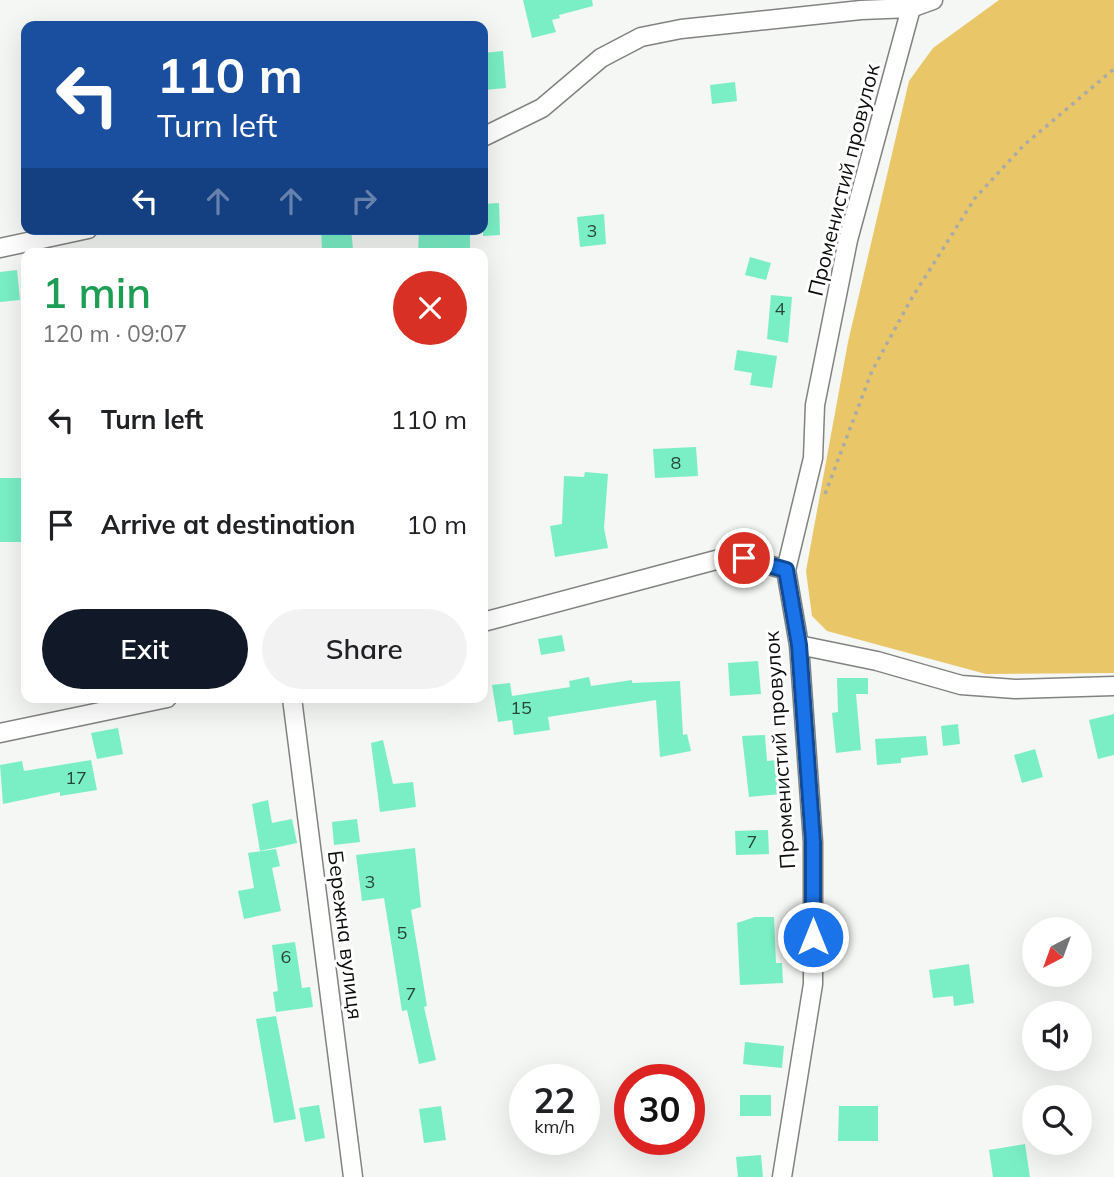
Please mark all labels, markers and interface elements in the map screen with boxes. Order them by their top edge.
text: 110 m [157,44,303,105]
icon: left [42,49,133,140]
street label: Променистий провулок [802,60,885,299]
text: Turn left [157,105,277,145]
icon: left [126,182,164,220]
icon: ahead [199,182,237,220]
icon: ahead [272,182,310,220]
icon: right [345,182,383,220]
house number: 3 [587,219,597,242]
text: 1 min [42,266,151,319]
button: close [393,271,467,345]
house number: 4 [775,297,786,320]
text: 120 m · 09:07 [42,319,187,348]
icon: left [42,401,80,439]
text: Turn left [101,403,203,436]
text: 110 m [391,403,467,436]
house number: 8 [671,451,681,474]
icon: arrive [42,506,80,544]
text: Arrive at destination [101,508,356,541]
text: 10 m [406,508,467,541]
pin [714,528,774,588]
icon: arrive [725,539,763,577]
button: Exit [42,609,248,689]
button: Share [262,609,467,689]
street label: Променистий провулок [758,630,800,870]
house number: 15 [510,696,532,719]
house number: 17 [65,766,87,789]
house number: 7 [747,830,757,853]
street label: Бережна вулиця [323,849,369,1021]
house number: 3 [365,870,375,893]
position arrow [776,900,850,974]
north arrow [1022,917,1092,987]
map controls [1022,917,1092,1155]
house number: 5 [397,921,408,944]
house number: 6 [281,945,291,968]
house number: 7 [406,982,416,1005]
button: sound [1022,1001,1092,1071]
speed limit sign: 30 [614,1064,705,1155]
text: 22 [533,1078,576,1122]
button: search [1022,1085,1092,1155]
text: km/h [534,1115,575,1138]

